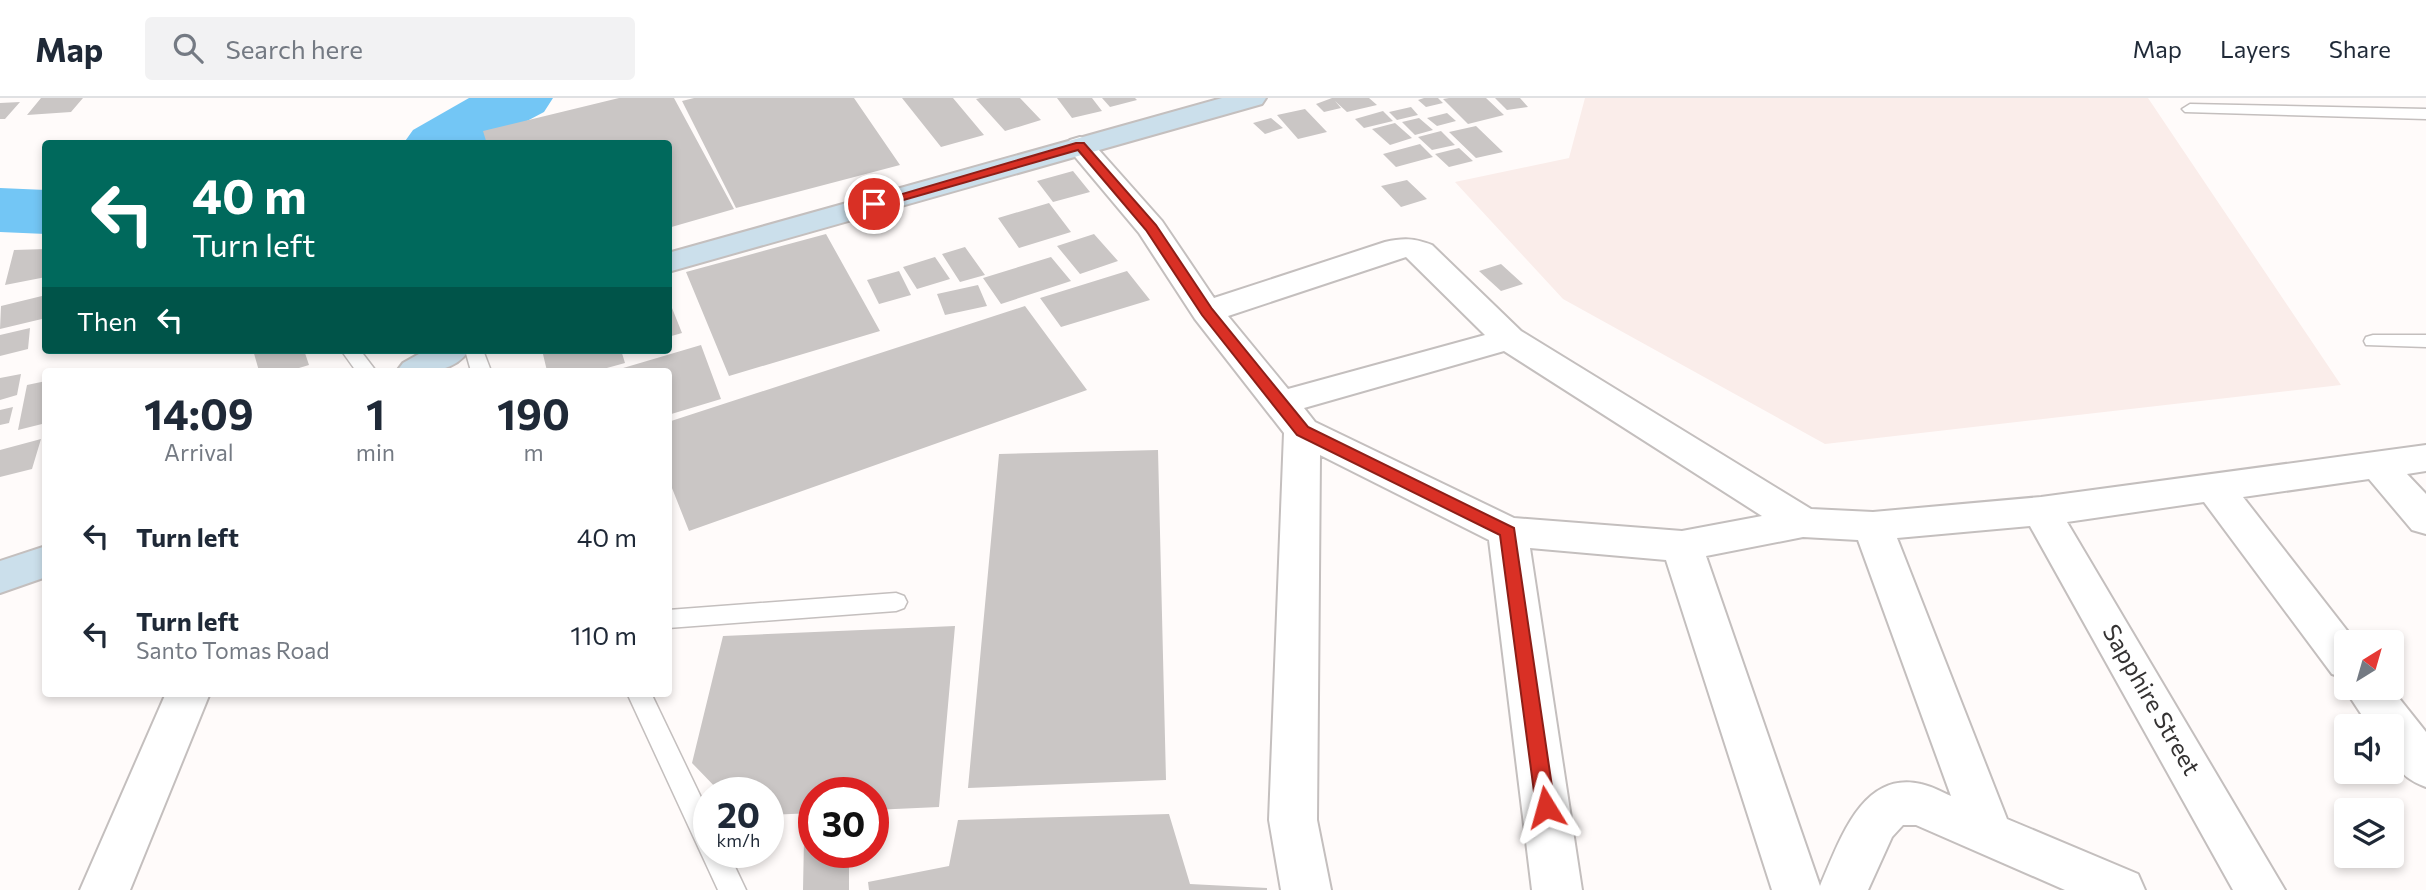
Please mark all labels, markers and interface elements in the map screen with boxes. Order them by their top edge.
search box [145,17,635,80]
text: Map [35,28,103,69]
icon: search [169,29,207,67]
text: Search here [225,33,363,64]
text: Map [2133,34,2182,63]
text: Layers [2220,34,2291,63]
text: Share [2329,34,2391,63]
text: 40 m [192,164,307,224]
icon: left [77,168,168,259]
pin [844,174,904,234]
icon: arrive [855,185,893,223]
text: Turn left [192,224,316,264]
icon: left [151,301,189,339]
text: Then [77,305,137,336]
text: 14:09 [144,387,254,439]
text: 1 [366,387,385,439]
text: 190 [497,387,570,439]
text: Arrival [164,438,234,466]
text: min [356,438,395,466]
text: m [523,438,544,466]
icon: left [77,517,115,555]
text: Turn left [136,521,239,552]
text: 40 m [577,521,637,552]
text: Turn left [136,605,239,636]
icon: left [77,615,115,653]
text: 110 m [570,619,637,650]
street label: Sapphire Street [2097,619,2207,780]
north arrow [2334,630,2404,700]
map controls [2334,630,2404,868]
text: Santo Tomas Road [136,636,330,664]
button: sound [2334,714,2404,784]
position arrow [1509,770,1583,844]
speed limit sign: 30 [798,777,889,868]
text: 20 [717,792,760,835]
button: layers [2334,798,2404,868]
text: km/h [717,829,760,851]

